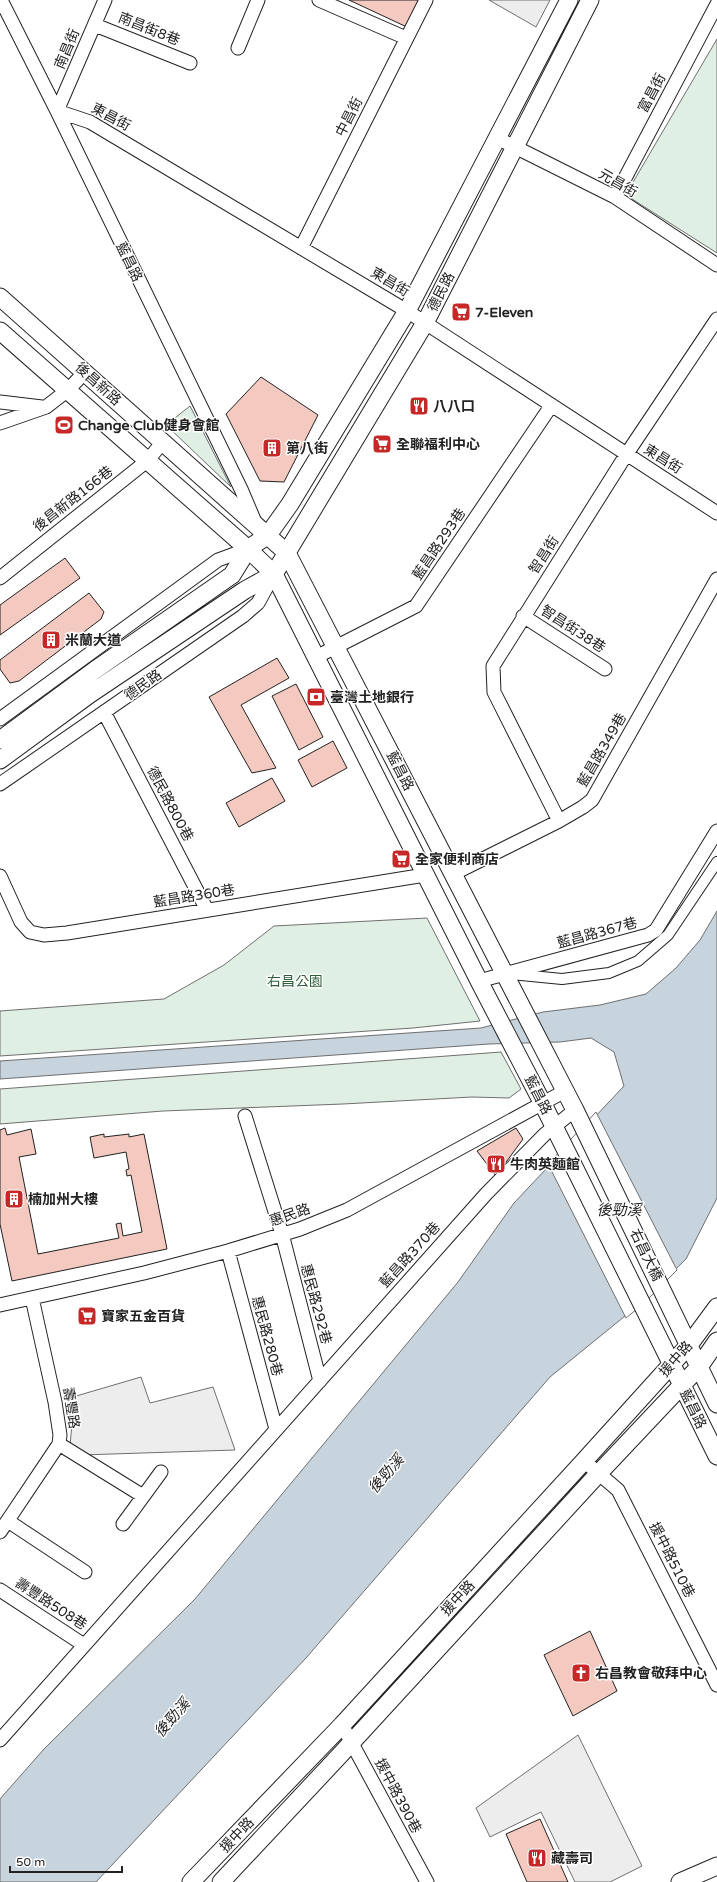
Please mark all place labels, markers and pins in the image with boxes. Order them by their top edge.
supermarket icon: 7-Eleven [450,301,472,323]
place label: 7-Eleven [475,304,533,321]
restaurant icon: 八八口 [408,395,430,417]
place label: 八八口 [433,398,475,415]
sports icon: Change Club健身會館 [53,414,75,436]
place label: Change Club健身會館 [78,417,220,434]
supermarket icon: 全聯福利中心 [371,433,393,455]
place label: 全聯福利中心 [396,436,480,453]
building icon: 第八街 [261,437,283,459]
place label: 第八街 [286,440,328,457]
building icon: 米蘭大道 [40,629,62,651]
place label: 米蘭大道 [65,632,122,649]
bank icon: 臺灣土地銀行 [305,686,327,708]
place label: 臺灣土地銀行 [330,689,414,706]
supermarket icon: 全家便利商店 [390,848,412,870]
place label: 全家便利商店 [415,851,499,868]
restaurant icon: 牛肉英麵館 [485,1153,507,1175]
place label: 牛肉英麵館 [510,1156,580,1173]
building icon: 楠加州大樓 [3,1188,25,1210]
place label: 楠加州大樓 [28,1191,98,1208]
supermarket icon: 寶家五金百貨 [76,1305,98,1327]
place label: 寶家五金百貨 [101,1308,185,1325]
church icon: 右昌教會敬拜中心 [570,1662,592,1684]
place label: 右昌教會敬拜中心 [595,1665,707,1682]
restaurant icon: 藏壽司 [526,1847,548,1869]
place label: 藏壽司 [551,1850,593,1867]

